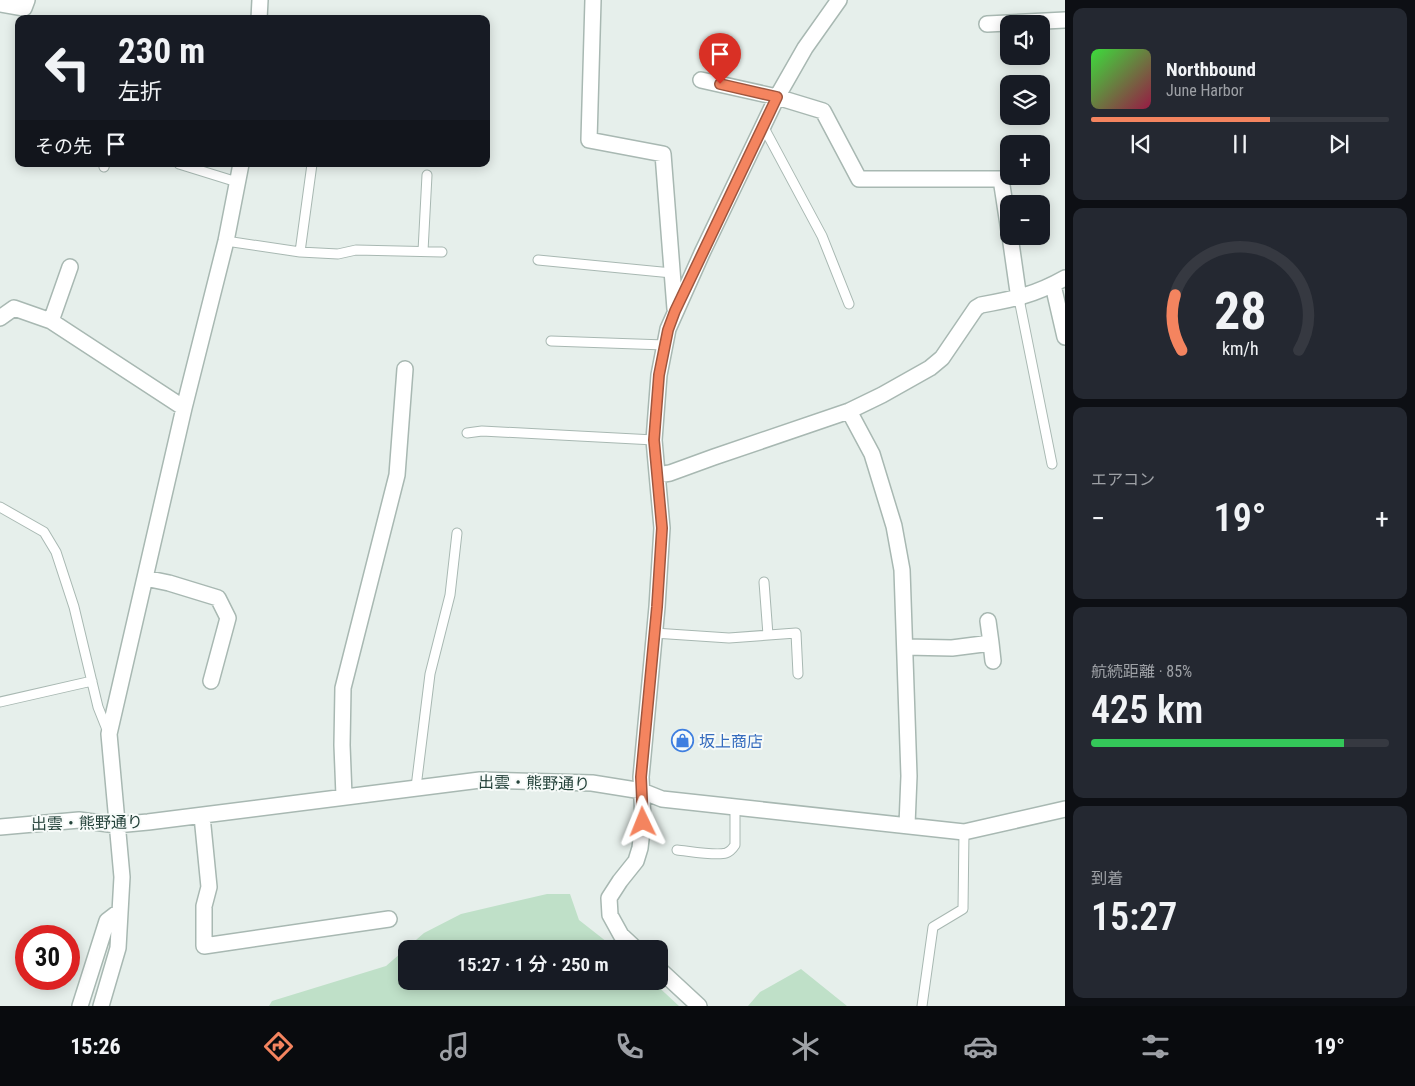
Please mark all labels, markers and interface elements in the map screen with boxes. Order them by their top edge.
map controls [1000,15,1050,245]
button: sound [1000,15,1050,65]
text: 230 m [118,31,205,72]
pin [699,33,741,84]
icon: left [35,35,100,100]
icon: arrive [706,40,734,68]
text: Northbound [1166,58,1256,81]
button: layers [1000,75,1050,125]
text: 左折 [118,79,162,104]
text: June Harbor [1166,81,1244,100]
icon: arrive [102,130,130,158]
icon: previous [1127,130,1155,158]
icon: pause [1226,130,1254,158]
icon: next [1325,130,1353,158]
text: その先 [35,135,92,158]
button: + [1000,135,1050,185]
button: − [1000,195,1050,245]
text: 28 [1214,281,1266,342]
text: km/h [1222,338,1258,359]
text: エアコン [1091,470,1155,489]
text: 19° [1214,496,1266,540]
text: − [1091,502,1105,535]
text: + [1375,502,1389,535]
text: 航続距離 · 85% [1091,662,1192,681]
text: 425 km [1091,688,1203,732]
shop icon: 坂上商店 [671,729,695,753]
place label: 坂上商店 [699,732,763,751]
street label: 出雲・熊野通り [478,773,590,793]
position arrow [616,795,668,847]
street label: 出雲・熊野通り [31,813,143,833]
text: 到着 [1091,869,1123,888]
text: 15:27 [1091,895,1177,939]
speed limit sign: 30 [15,925,80,990]
text: 15:27 · 1 分 · 250 m [457,953,609,976]
icon: directions [261,1029,296,1064]
icon: music [437,1029,472,1064]
icon: phone [612,1029,647,1064]
icon: climate [788,1029,823,1064]
icon: car [963,1029,998,1064]
icon: filters [1138,1029,1173,1064]
text: 15:26 [70,1034,121,1059]
text: 19° [1314,1034,1345,1059]

